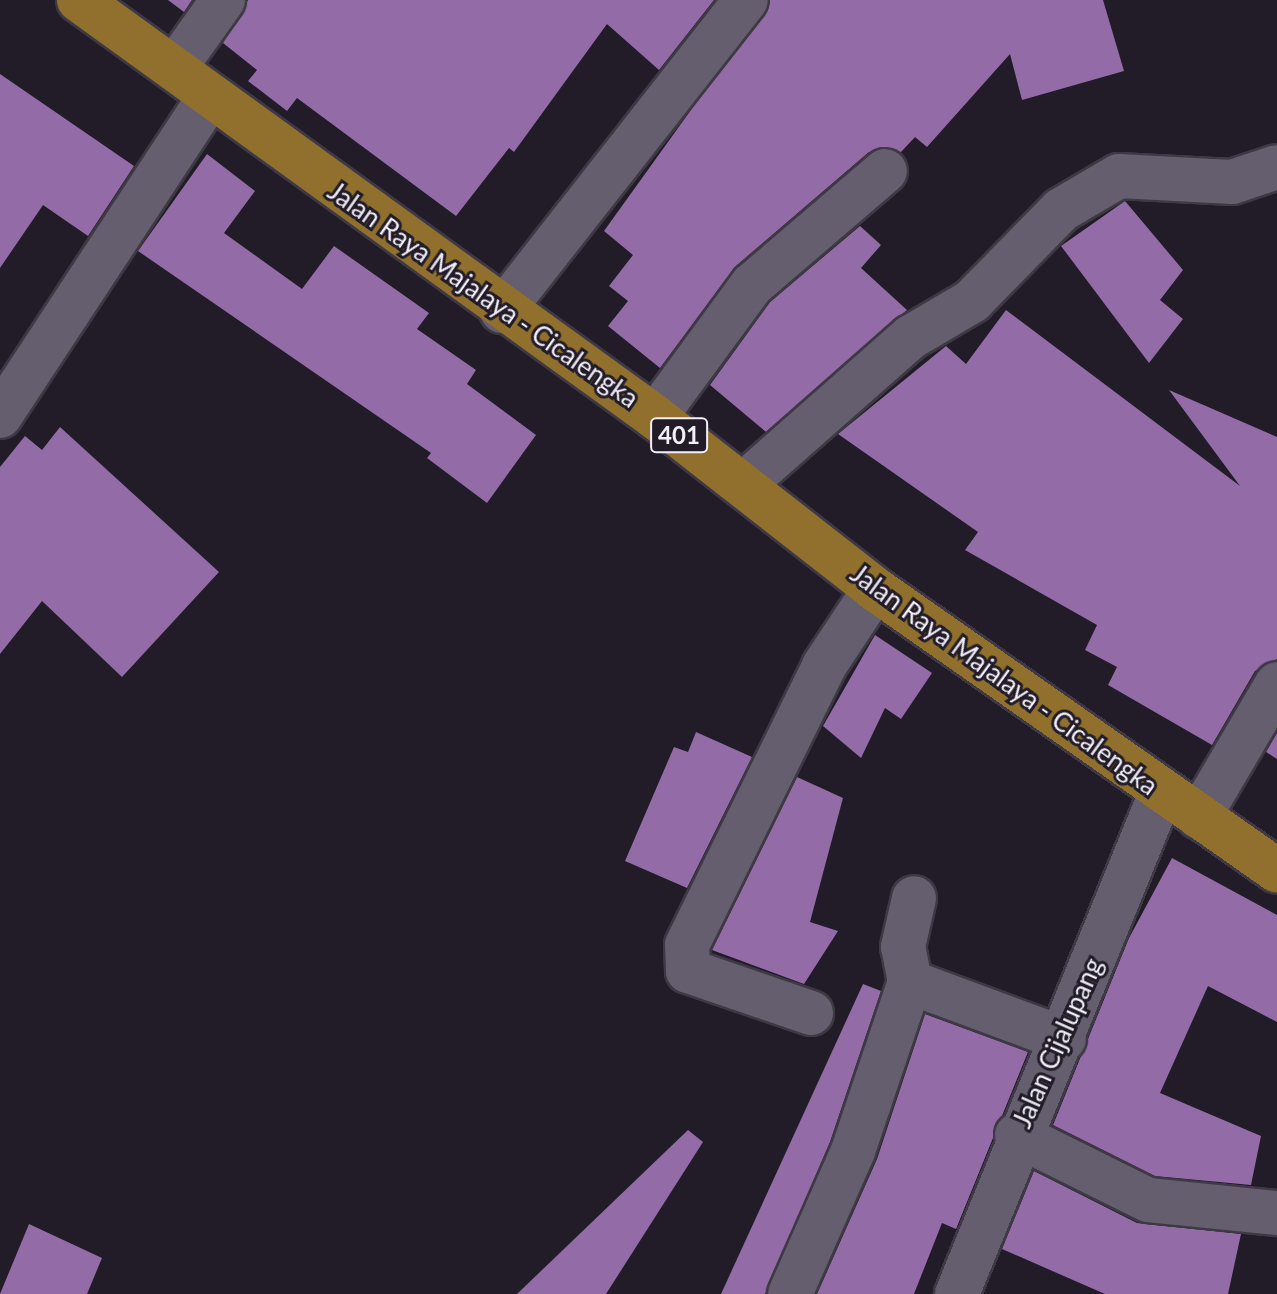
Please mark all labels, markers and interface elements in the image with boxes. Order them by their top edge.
street label: Jalan Raya Majalaya - Cicalengka [322,176,644,414]
road number: 401 [649,415,709,455]
street label: Jalan Raya Majalaya - Cicalengka [845,558,1163,802]
street label: Jalan Cijalupang [1007,953,1109,1133]

